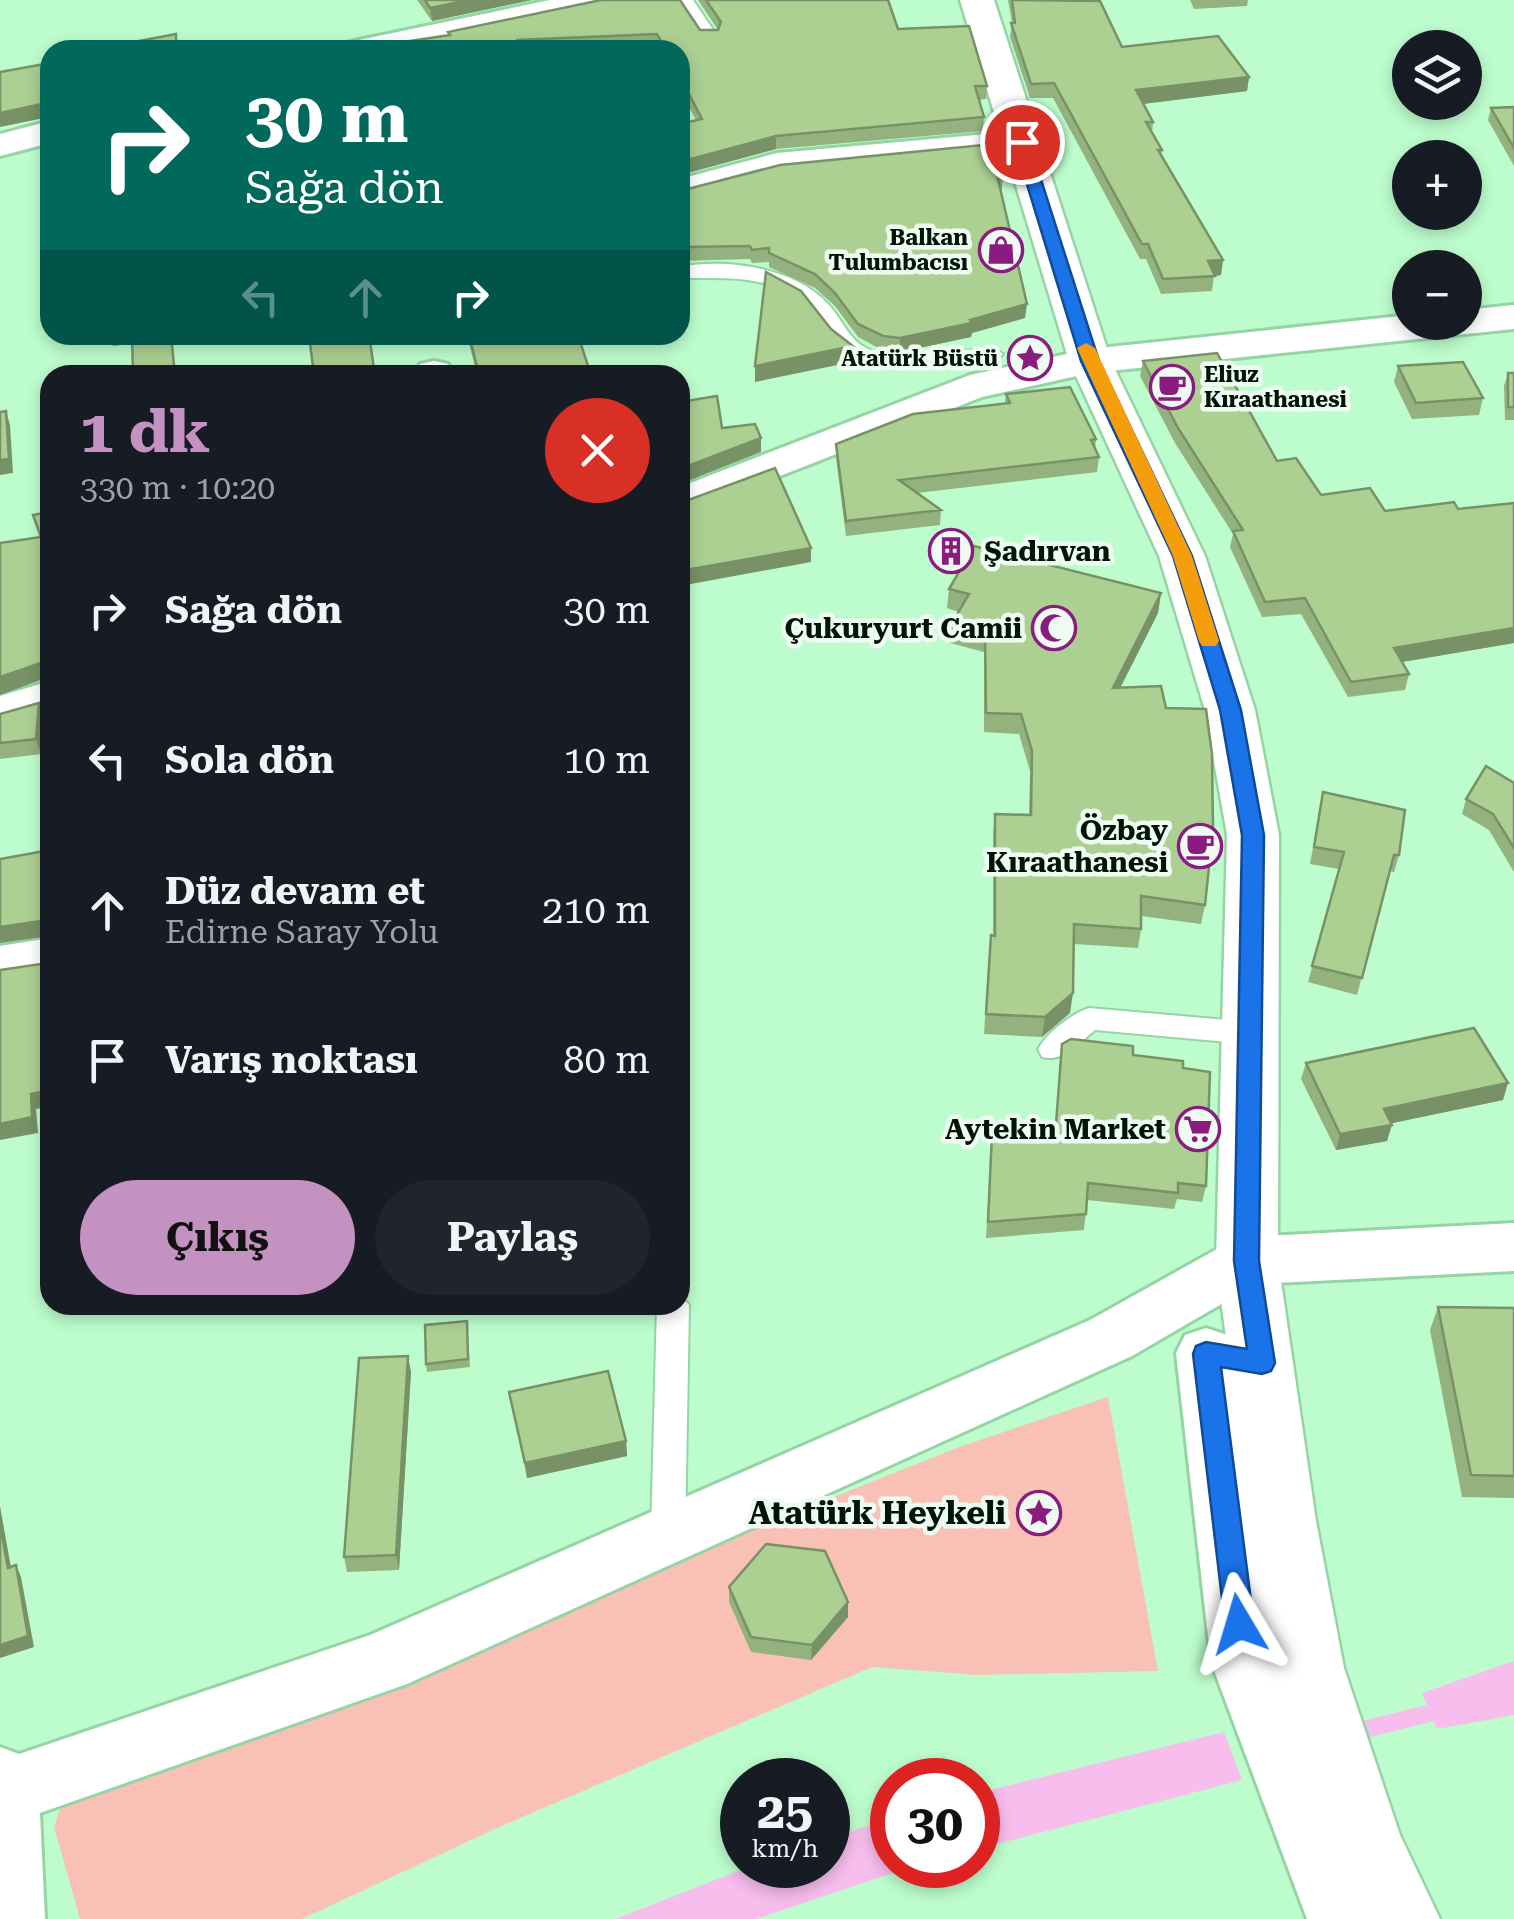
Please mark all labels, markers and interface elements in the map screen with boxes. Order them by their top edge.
map controls [1392,30,1482,340]
button: layers [1392,30,1482,120]
text: 30 m [245,77,409,159]
icon: right [80,80,210,210]
pin [980,100,1065,185]
icon: arrive [995,115,1050,170]
button: + [1392,140,1482,230]
text: Sağa dön [245,161,444,214]
place label: Balkan Tulumbacısı [829,225,968,275]
shop icon: Balkan Tulumbacısı [978,227,1024,273]
button: − [1392,250,1482,340]
icon: left [233,270,288,325]
icon: ahead [338,270,393,325]
icon: right [443,270,498,325]
place icon: Atatürk Büstü [1007,335,1053,381]
place label: Atatürk Büstü [841,346,999,371]
place label: Eliuz Kıraathanesi [1204,362,1347,412]
cafe icon: Eliuz Kıraathanesi [1149,364,1195,410]
text: 1 dk [80,396,210,467]
button: close [545,398,650,503]
text: 330 m · 10:20 [80,469,275,507]
building icon: Şadırvan [928,528,974,574]
place label: Şadırvan [984,535,1111,568]
icon: right [80,583,135,638]
text: Sağa dön [165,588,342,632]
text: 30 m [563,588,650,632]
mosque icon: Çukuryurt Camii [1031,605,1077,651]
place label: Çukuryurt Camii [785,612,1022,645]
icon: left [80,733,135,788]
text: Sola dön [165,738,334,782]
text: 10 m [563,738,650,782]
place label: Özbay Kıraathanesi [986,813,1168,879]
cafe icon: Özbay Kıraathanesi [1177,823,1223,869]
text: Düz devam et [165,869,425,913]
icon: ahead [80,883,135,938]
text: 210 m [542,888,650,932]
text: Edirne Saray Yolu [165,913,439,951]
icon: arrive [80,1033,135,1088]
text: Varış noktası [165,1038,418,1082]
text: 80 m [563,1038,650,1082]
supermarket icon: Aytekin Market [1175,1106,1221,1152]
place label: Aytekin Market [945,1113,1166,1146]
button: Çıkış [80,1180,355,1295]
button: Paylaş [375,1180,650,1295]
place icon: Atatürk Heykeli [1016,1490,1062,1536]
place label: Atatürk Heykeli [749,1494,1006,1532]
position arrow [1187,1572,1291,1676]
speed limit sign: 30 [870,1758,1000,1888]
text: 25 [757,1782,813,1840]
text: km/h [752,1834,818,1863]

